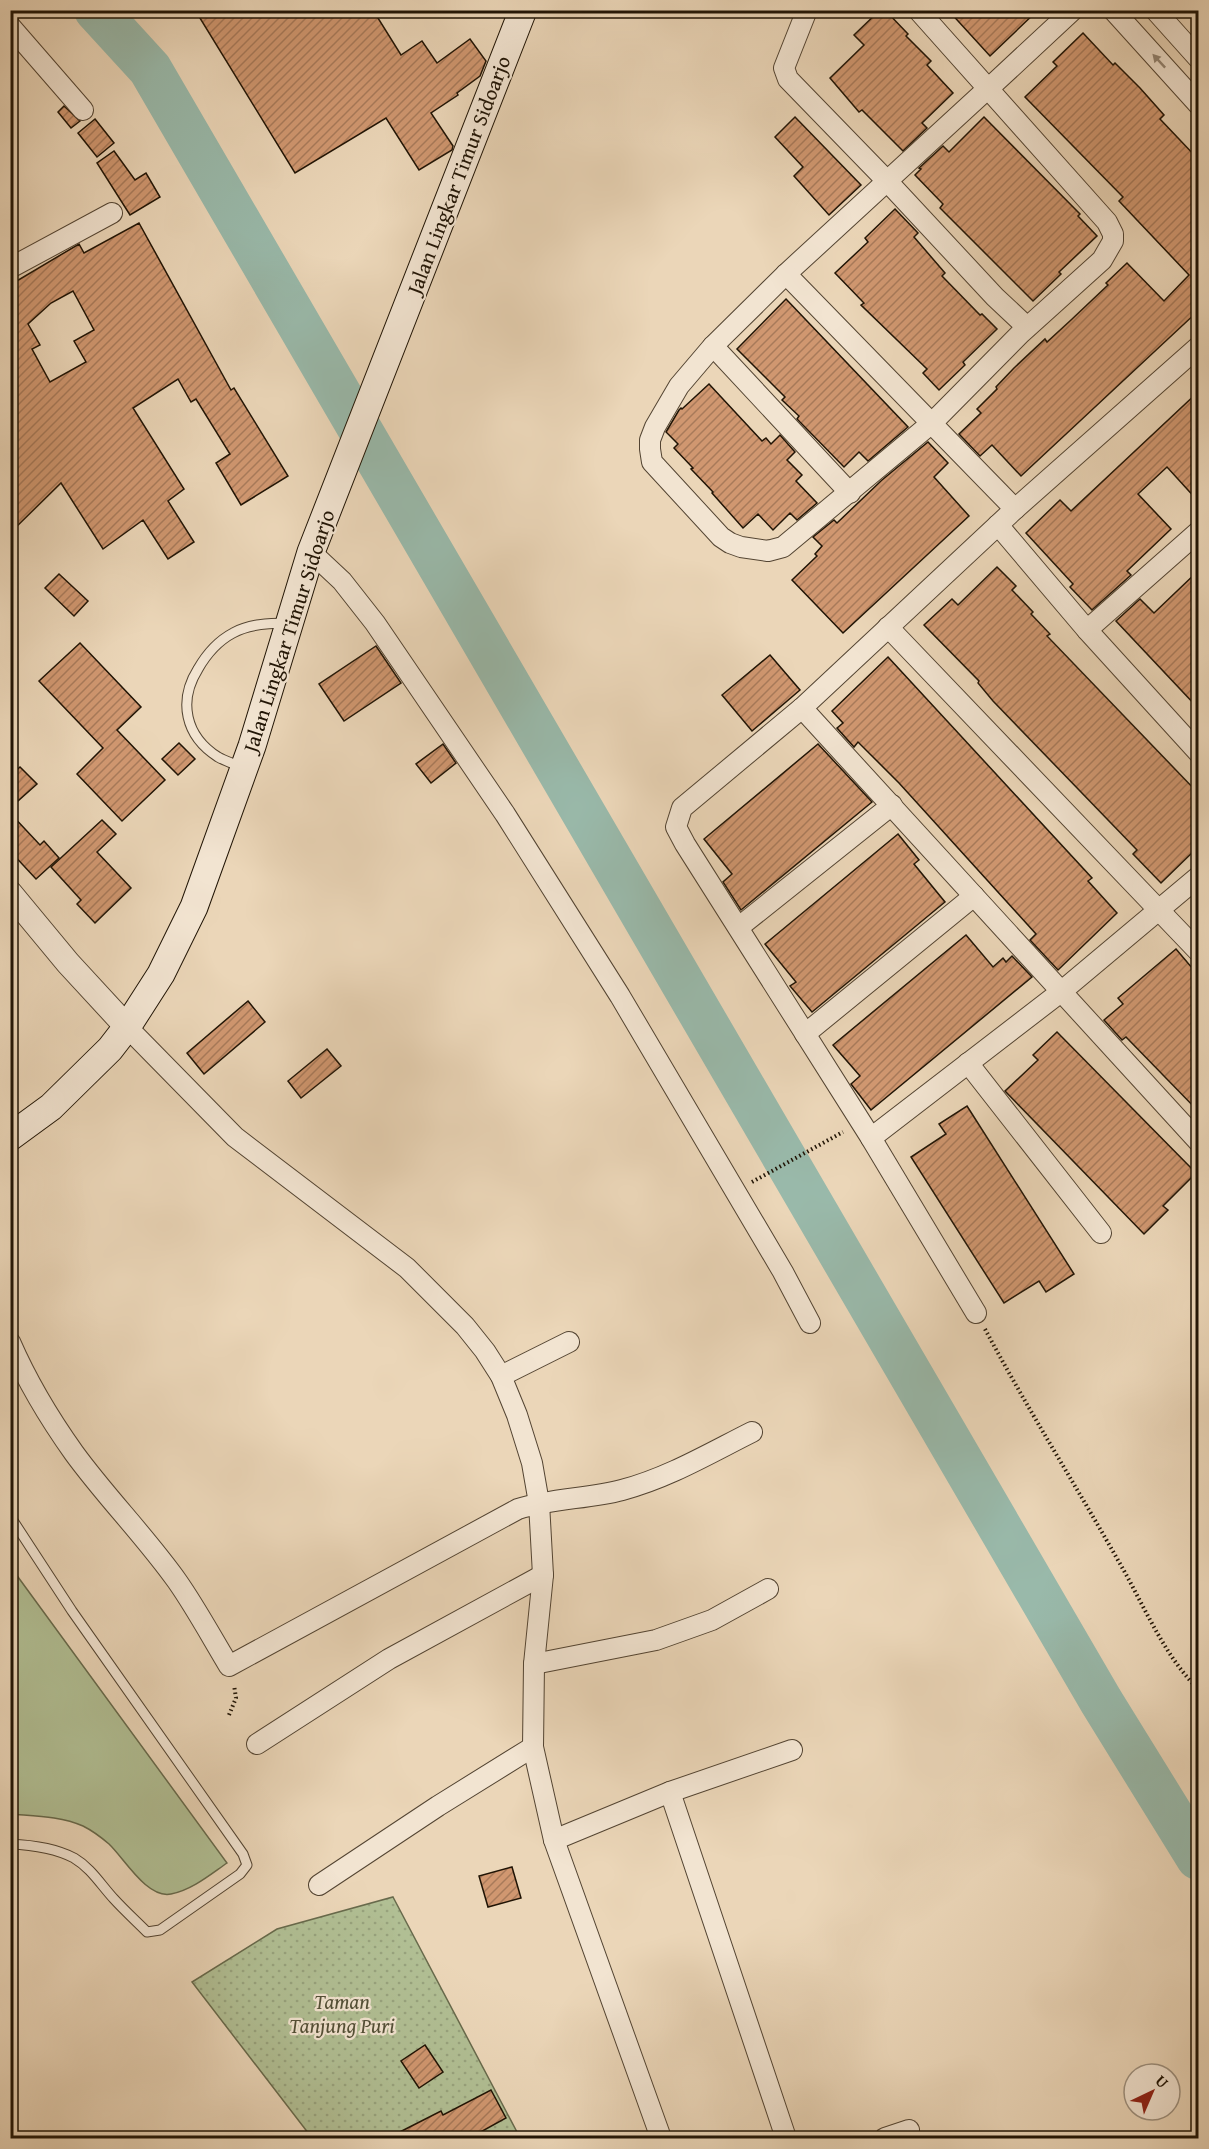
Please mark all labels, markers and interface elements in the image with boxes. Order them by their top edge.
street label: Jalan Lingkar Timur Sidoarjo [398,51,518,302]
one-way arrow [1153,54,1166,69]
street label: Jalan Lingkar Timur Sidoarjo [234,506,342,759]
park label: Taman Tanjung Puri [289,1986,395,2041]
north arrow [1122,2062,1182,2122]
text: U [1150,2069,1175,2094]

